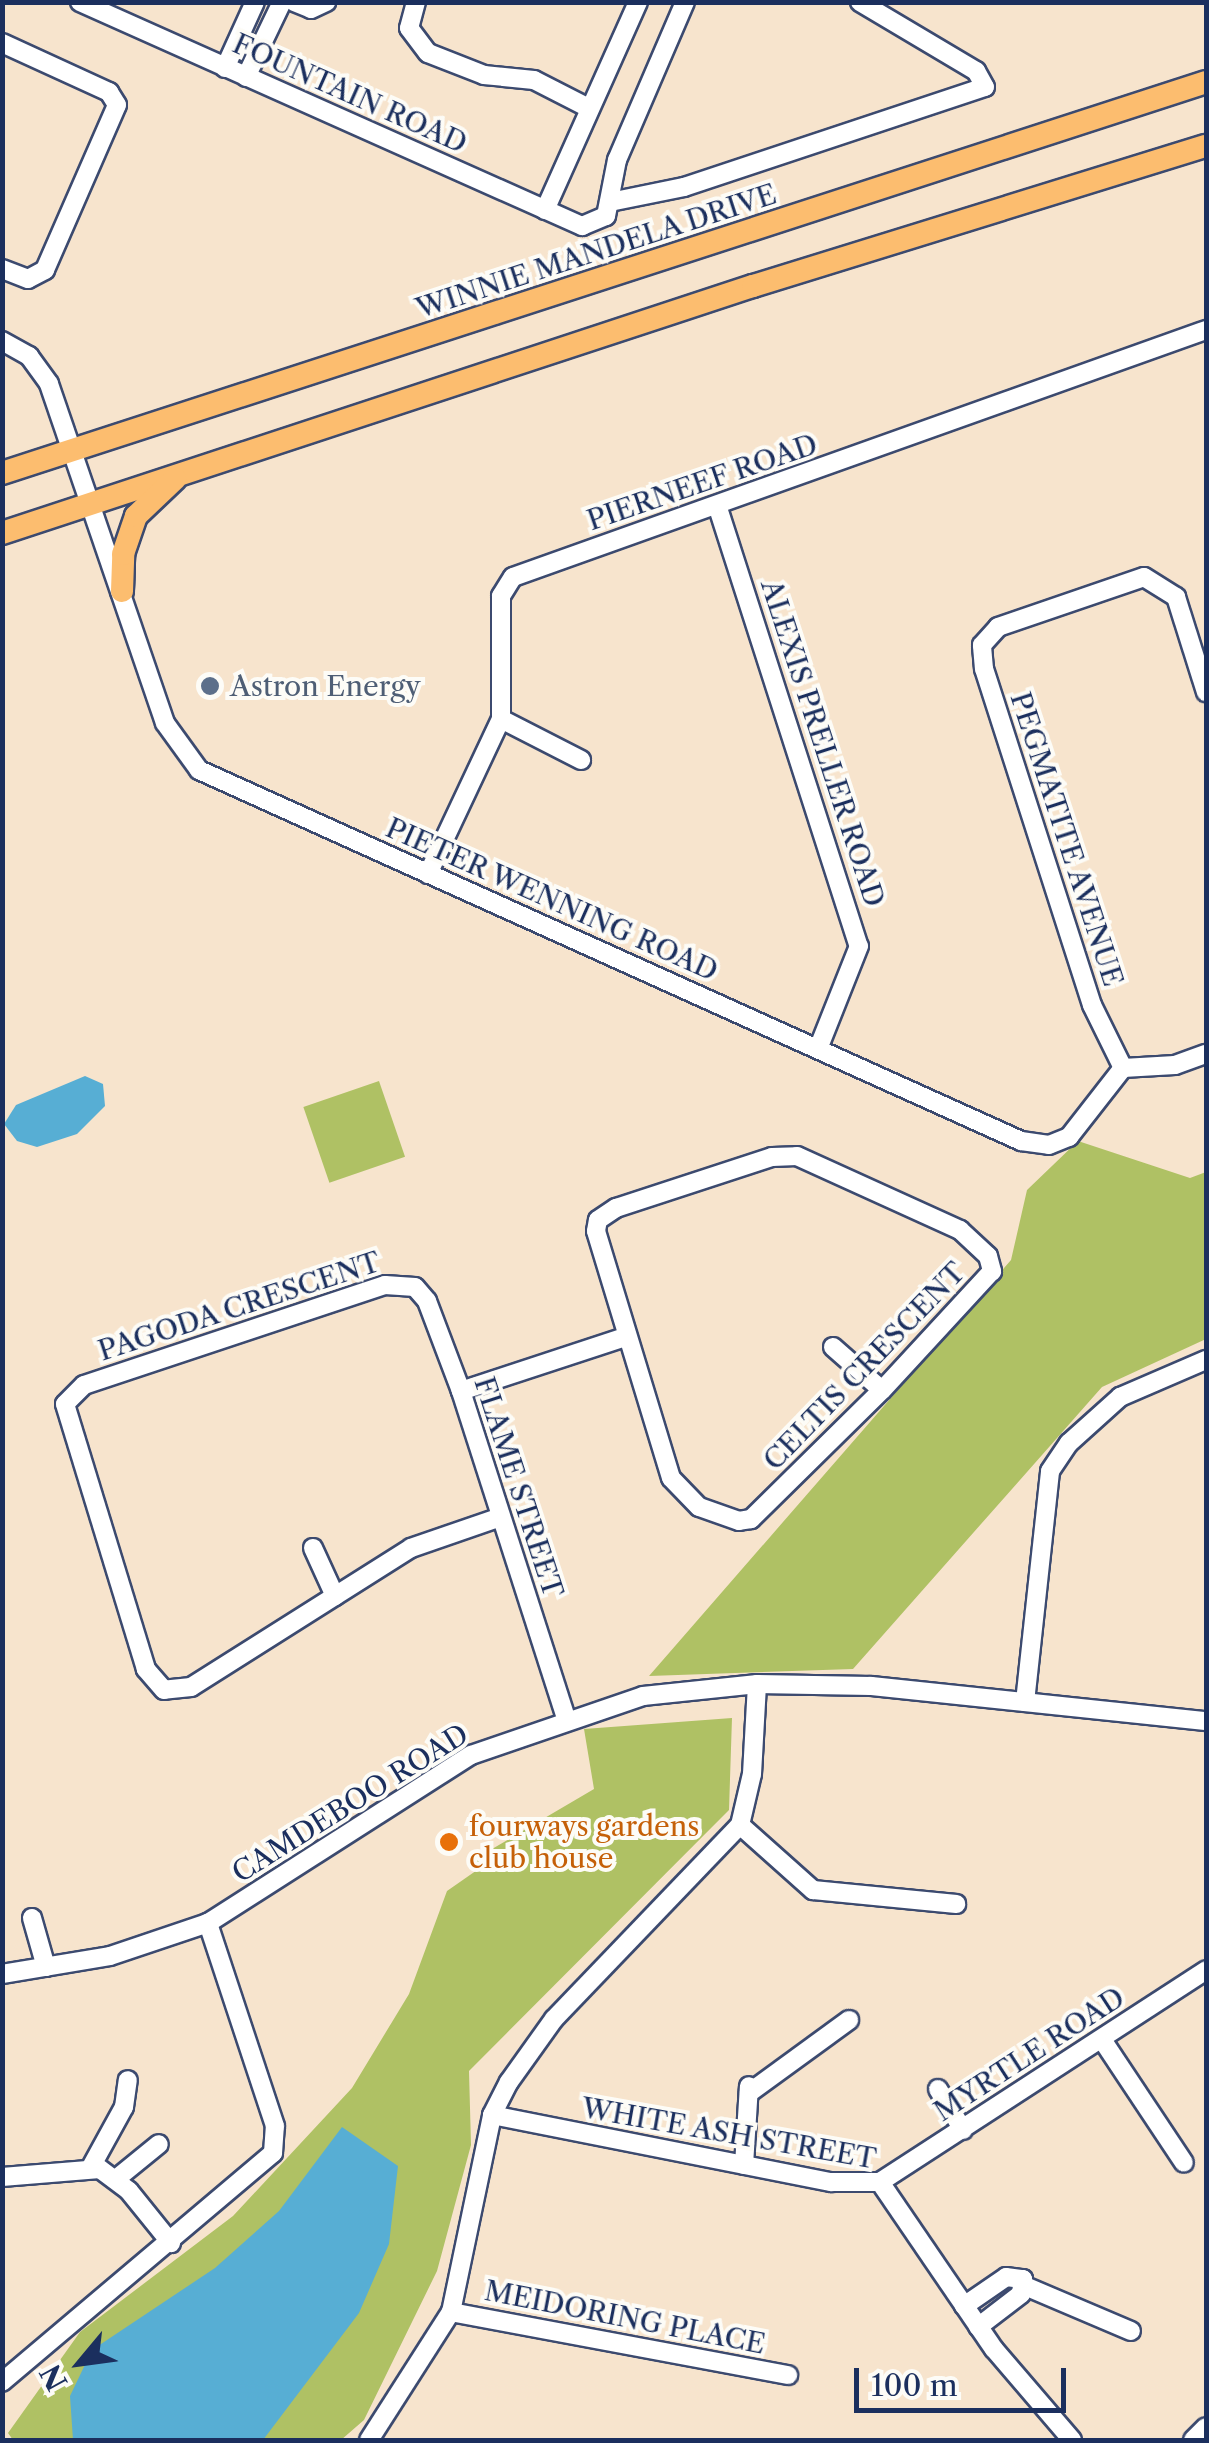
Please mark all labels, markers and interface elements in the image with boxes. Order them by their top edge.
street label: FOUNTAIN ROAD [228,26,472,160]
street label: WINNIE MANDELA DRIVE [411,177,781,325]
street label: PIERNEEF ROAD [582,427,822,537]
street label: ALEXIS PRELLER ROAD [754,575,892,911]
place label: Astron Energy [230,669,421,703]
marker: Astron Energy [199,675,221,697]
street label: PEGMATITE AVENUE [1003,687,1131,991]
street label: PIETER WENNING ROAD [380,810,724,988]
street label: PAGODA CRESCENT [93,1244,385,1368]
street label: CELTIS CRESCENT [756,1255,972,1477]
street label: FLAME STREET [467,1372,571,1602]
street label: CAMDEBOO ROAD [226,1717,474,1889]
place label: fourways gardens club house [469,1809,699,1875]
marker: fourways gardens club house [438,1831,460,1853]
street label: MYRTLE ROAD [928,1980,1130,2128]
street label: WHITE ASH STREET [579,2090,879,2176]
street label: MEIDORING PLACE [482,2273,768,2361]
north arrow [30,2313,130,2413]
scale bar [859,2348,1072,2410]
text: N [33,2359,75,2396]
text: 100 m [871,2367,958,2404]

